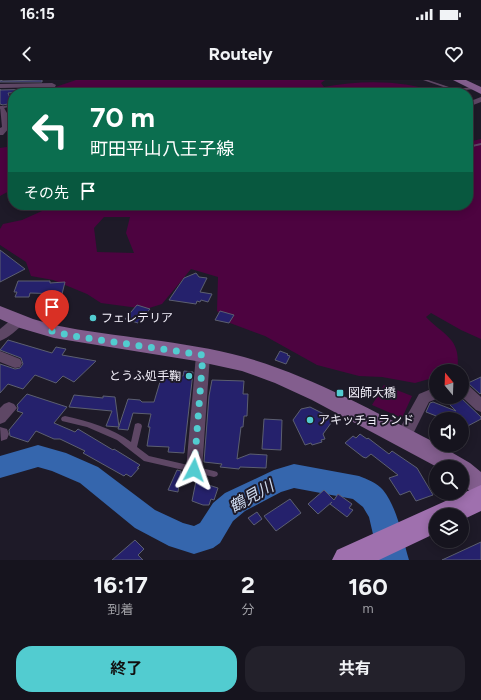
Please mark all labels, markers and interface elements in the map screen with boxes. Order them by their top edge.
text: 16:15 [20,5,55,23]
icon: back [16,43,38,65]
text: Routely [208,43,273,65]
icon: heart [443,43,465,65]
text: 70 m [90,100,155,134]
icon: left [24,104,76,156]
text: 町田平山八王子線 [90,138,234,160]
icon: arrive [77,180,99,202]
text: その先 [24,184,69,202]
pin [35,290,69,331]
icon: arrive [41,296,63,318]
place label: フェレテリア [101,311,173,325]
marker: フェレテリア [88,313,98,323]
north arrow [429,364,469,404]
map controls [429,364,469,548]
place label: とうふ処手鞠 [109,369,181,383]
marker: とうふ処手鞠 [184,371,194,381]
place label: 図師大橋 [348,386,396,400]
marker: 図師大橋 [335,388,345,398]
button: sound [429,412,469,452]
place label: アキッチョランド [318,413,414,427]
marker: アキッチョランド [305,415,315,425]
position arrow [173,449,215,491]
button: search [429,460,469,500]
water label: 鶴見川 [226,476,279,516]
button: layers [429,508,469,548]
text: 16:17 [93,570,148,599]
text: 2 [241,570,255,599]
text: 160 [348,572,388,601]
text: m [362,601,374,616]
text: 到着 [108,602,134,617]
text: 分 [242,602,255,617]
button: 終了 [16,646,237,692]
button: 共有 [245,646,465,692]

